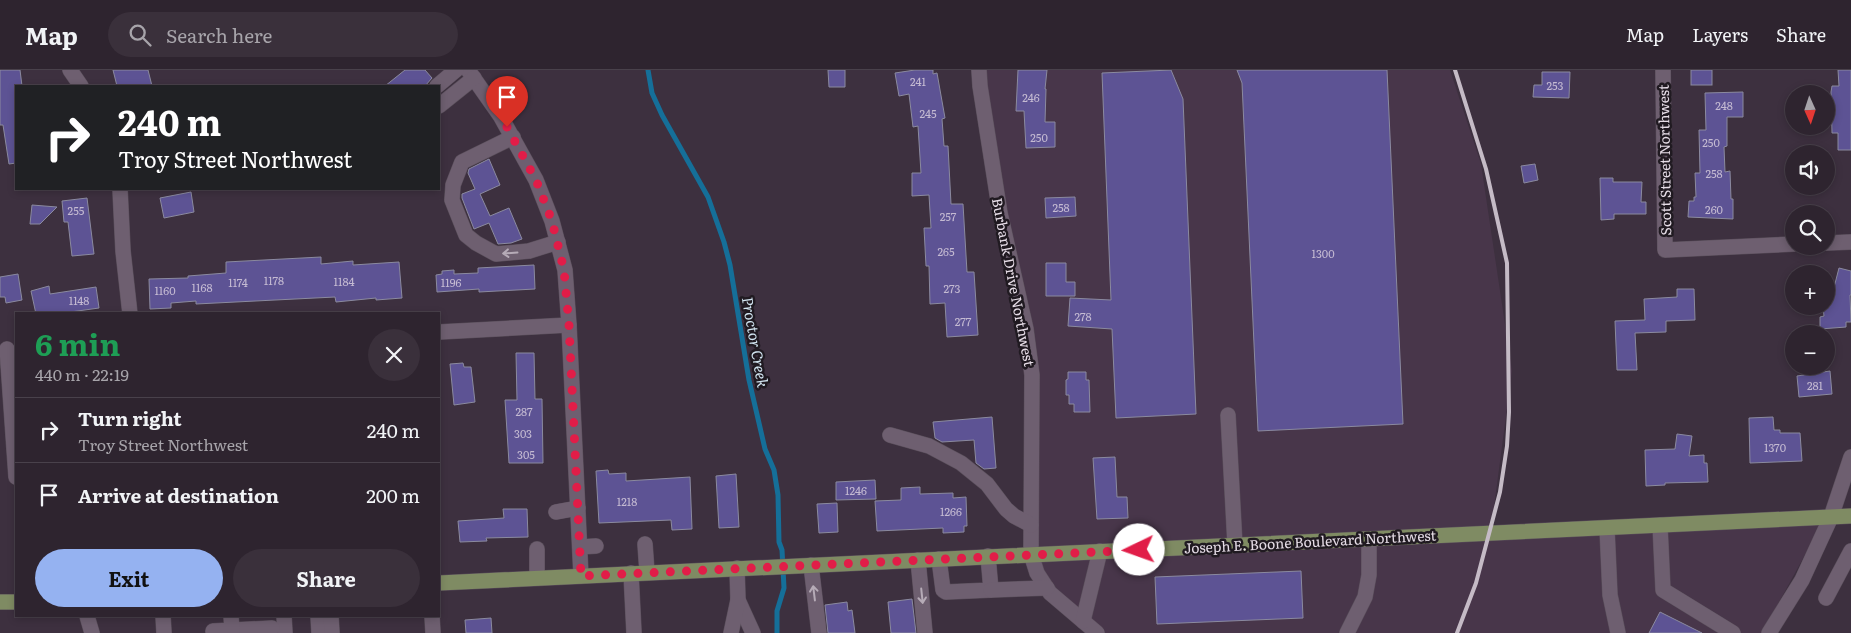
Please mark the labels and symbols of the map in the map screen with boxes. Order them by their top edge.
house number: 241 [910,73,927,89]
pin [486,76,528,127]
house number: 253 [1546,77,1564,93]
street label: Scott Street Northwest [1653,84,1675,236]
north arrow [1785,85,1835,135]
house number: 246 [1022,89,1040,105]
house number: 248 [1715,97,1733,113]
house number: 245 [919,105,937,121]
house number: 250 [1030,129,1048,145]
house number: 250 [1702,134,1720,150]
house number: 258 [1705,165,1723,181]
street label: Burbank Drive Northwest [988,196,1040,368]
house number: 258 [1052,199,1070,215]
house number: 260 [1705,201,1723,217]
house number: 255 [68,202,85,218]
house number: 257 [940,208,957,224]
house number: 265 [937,243,955,259]
house number: 1300 [1311,245,1335,261]
one-way arrow [503,248,519,257]
house number: 1178 [264,272,284,288]
house number: 1184 [333,273,355,289]
house number: 1174 [228,274,248,290]
house number: 1196 [441,274,461,290]
house number: 1168 [192,279,212,295]
house number: 273 [944,280,960,296]
house number: 1160 [154,282,176,298]
house number: 1148 [69,292,89,308]
water label: Proctor Creek [737,295,775,390]
house number: 278 [1074,308,1092,324]
house number: 277 [955,313,972,329]
house number: 281 [1807,377,1824,393]
house number: 287 [515,403,533,419]
house number: 303 [514,425,532,441]
house number: 1370 [1764,439,1786,455]
house number: 305 [517,446,535,462]
house number: 1246 [845,482,867,498]
house number: 1218 [617,493,637,509]
house number: 1266 [940,503,962,519]
position arrow [1112,523,1164,575]
street label: Joseph E. Boone Boulevard Northwest [1183,524,1437,558]
one-way arrow [809,585,819,601]
one-way arrow [917,588,926,604]

